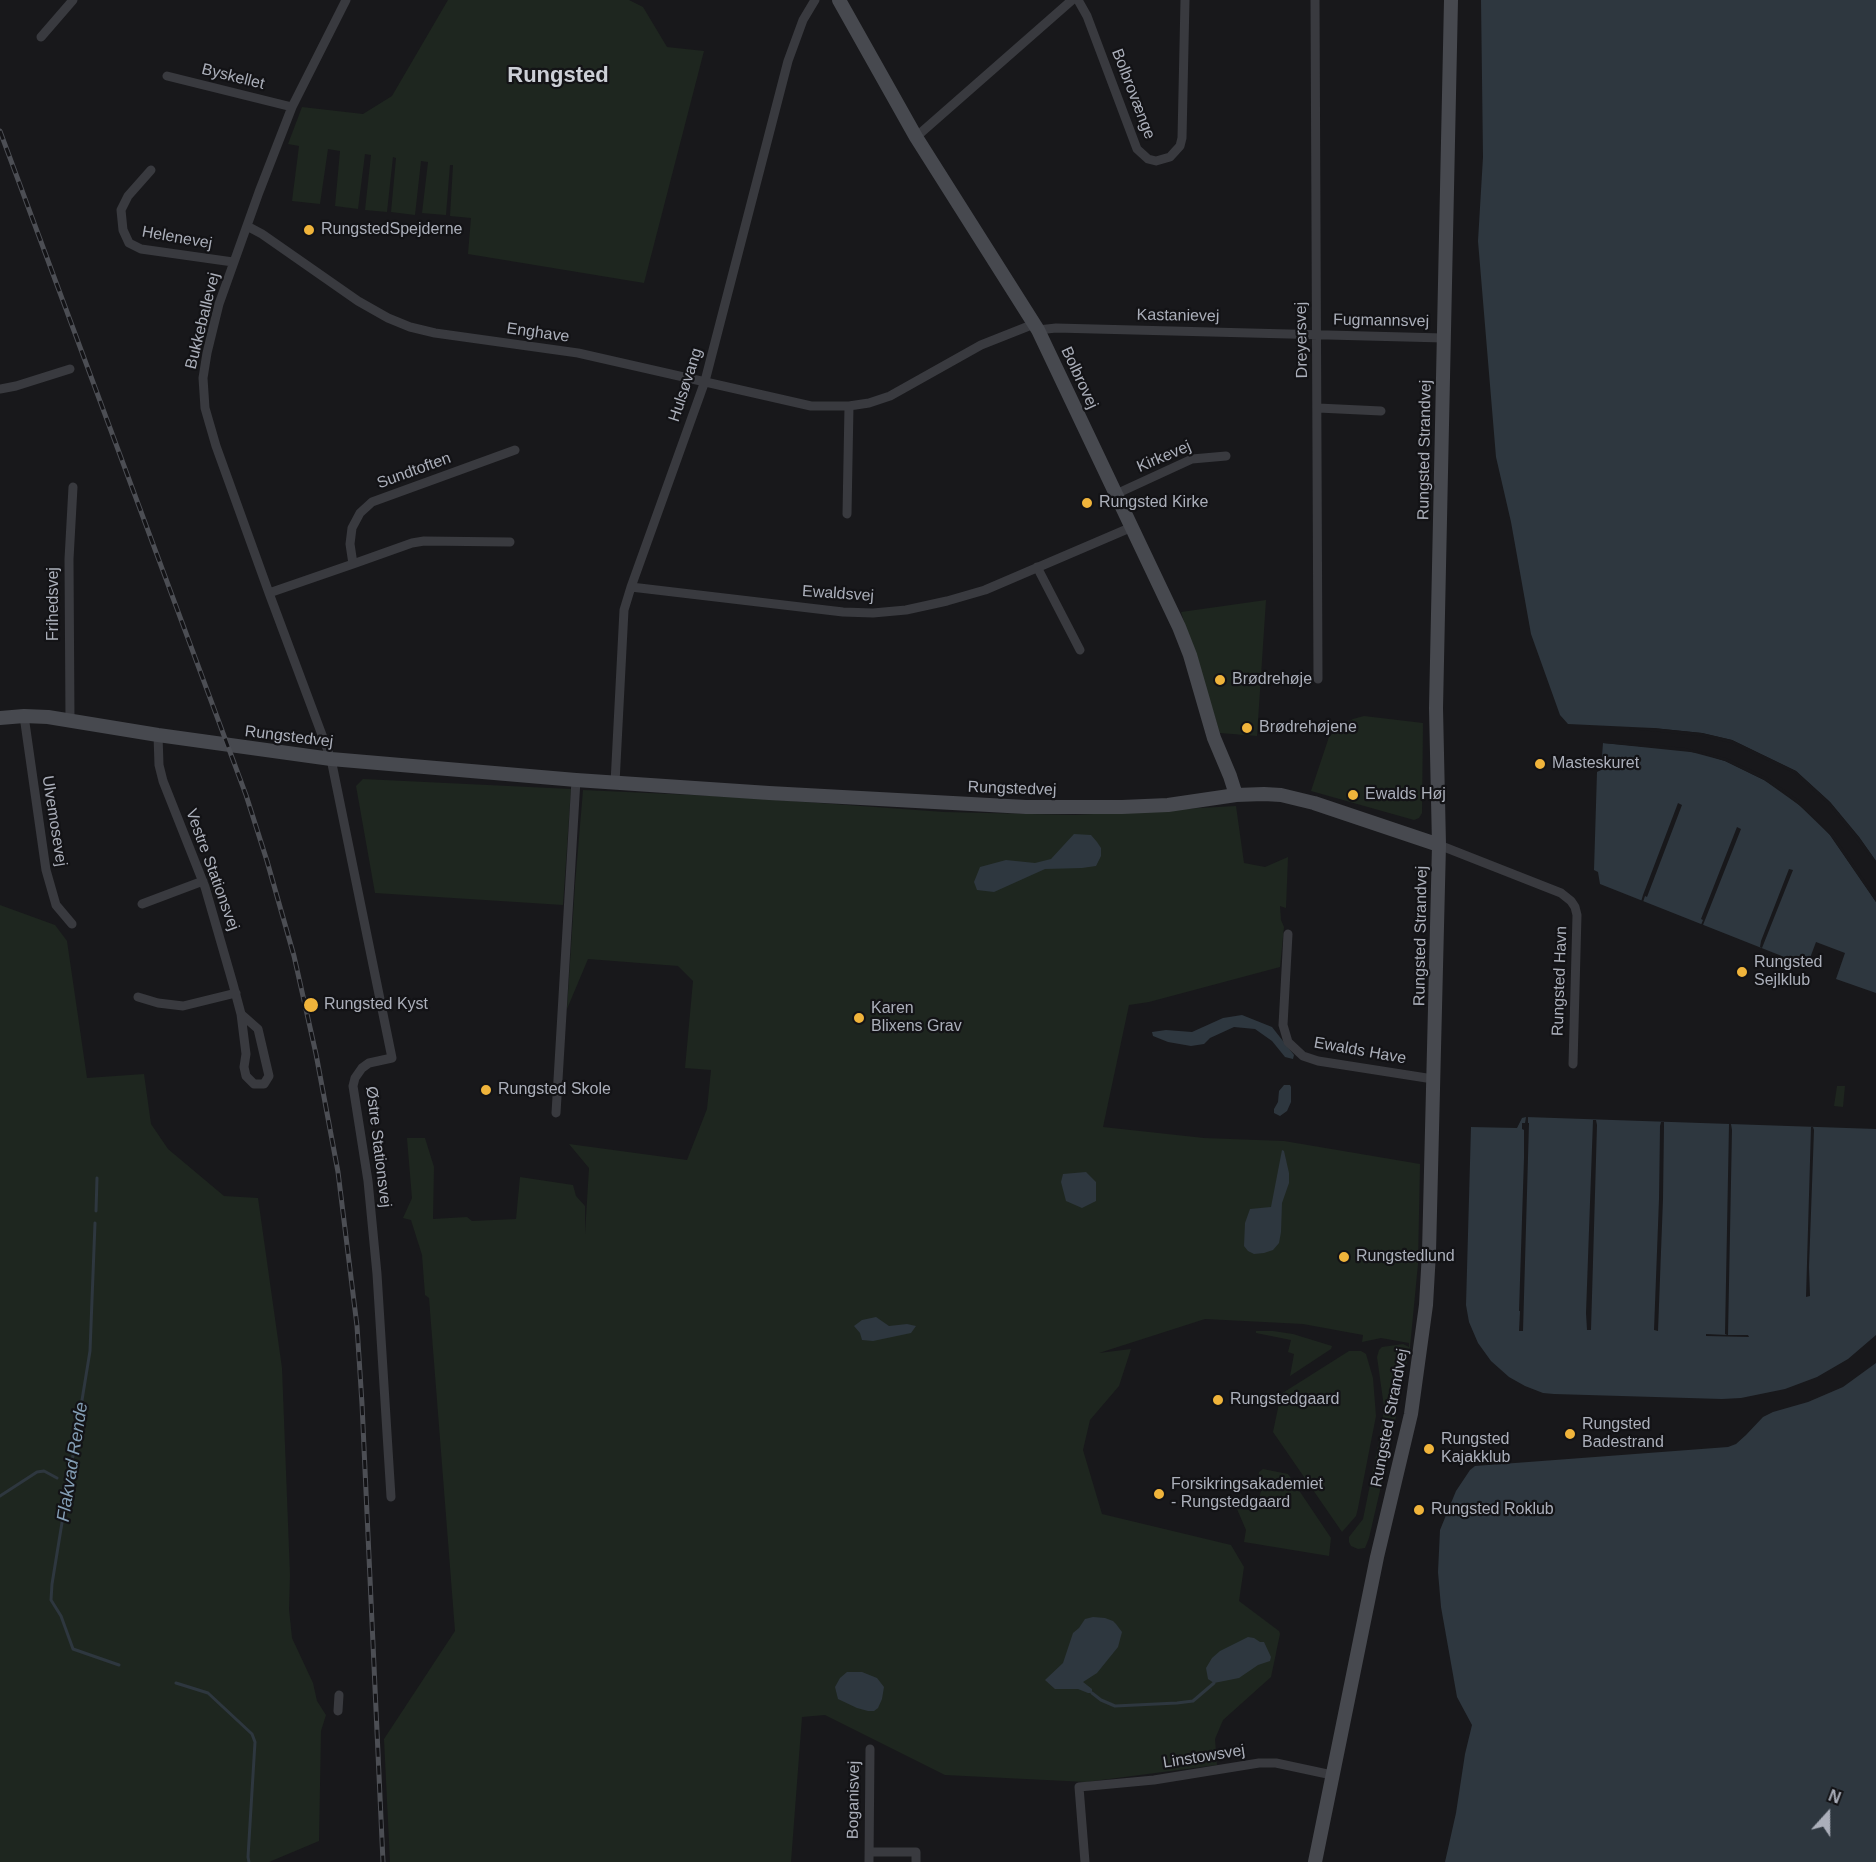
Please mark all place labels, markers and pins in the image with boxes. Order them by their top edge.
place label: RungstedSpejderne [321,220,462,240]
marker: RungstedSpejderne [302,223,316,237]
place label: Rungsted Kirke [1099,493,1208,513]
marker: Rungsted Kirke [1080,496,1094,510]
place label: Brødrehøje [1232,670,1312,690]
marker: Brødrehøje [1213,673,1227,687]
place label: Brødrehøjene [1259,718,1357,738]
marker: Brødrehøjene [1240,721,1254,735]
place label: Masteskuret [1552,754,1639,774]
marker: Masteskuret [1533,757,1547,771]
place label: Ewalds Høj [1365,785,1446,805]
marker: Ewalds Høj [1346,788,1360,802]
place label: Rungsted Sejlklub [1754,953,1822,991]
marker: Rungsted Sejlklub [1735,965,1749,979]
place label: Rungsted Kyst [324,995,428,1015]
marker: Rungsted Kyst [302,996,320,1014]
place label: Karen Blixens Grav [871,999,962,1037]
marker: Karen Blixens Grav [852,1011,866,1025]
place label: Rungsted Skole [498,1080,611,1100]
marker: Rungsted Skole [479,1083,493,1097]
place label: Rungstedlund [1356,1247,1455,1267]
marker: Rungstedlund [1337,1250,1351,1264]
place label: Rungstedgaard [1230,1390,1339,1410]
marker: Rungstedgaard [1211,1393,1225,1407]
place label: Rungsted Badestrand [1582,1415,1664,1453]
marker: Rungsted Badestrand [1563,1427,1577,1441]
place label: Rungsted Kajakklub [1441,1430,1510,1468]
marker: Rungsted Kajakklub [1422,1442,1436,1456]
place label: Forsikringsakademiet - Rungstedgaard [1171,1475,1323,1513]
marker: Forsikringsakademiet - Rungstedgaard [1152,1487,1166,1501]
place label: Rungsted Roklub [1431,1500,1554,1520]
marker: Rungsted Roklub [1412,1503,1426,1517]

